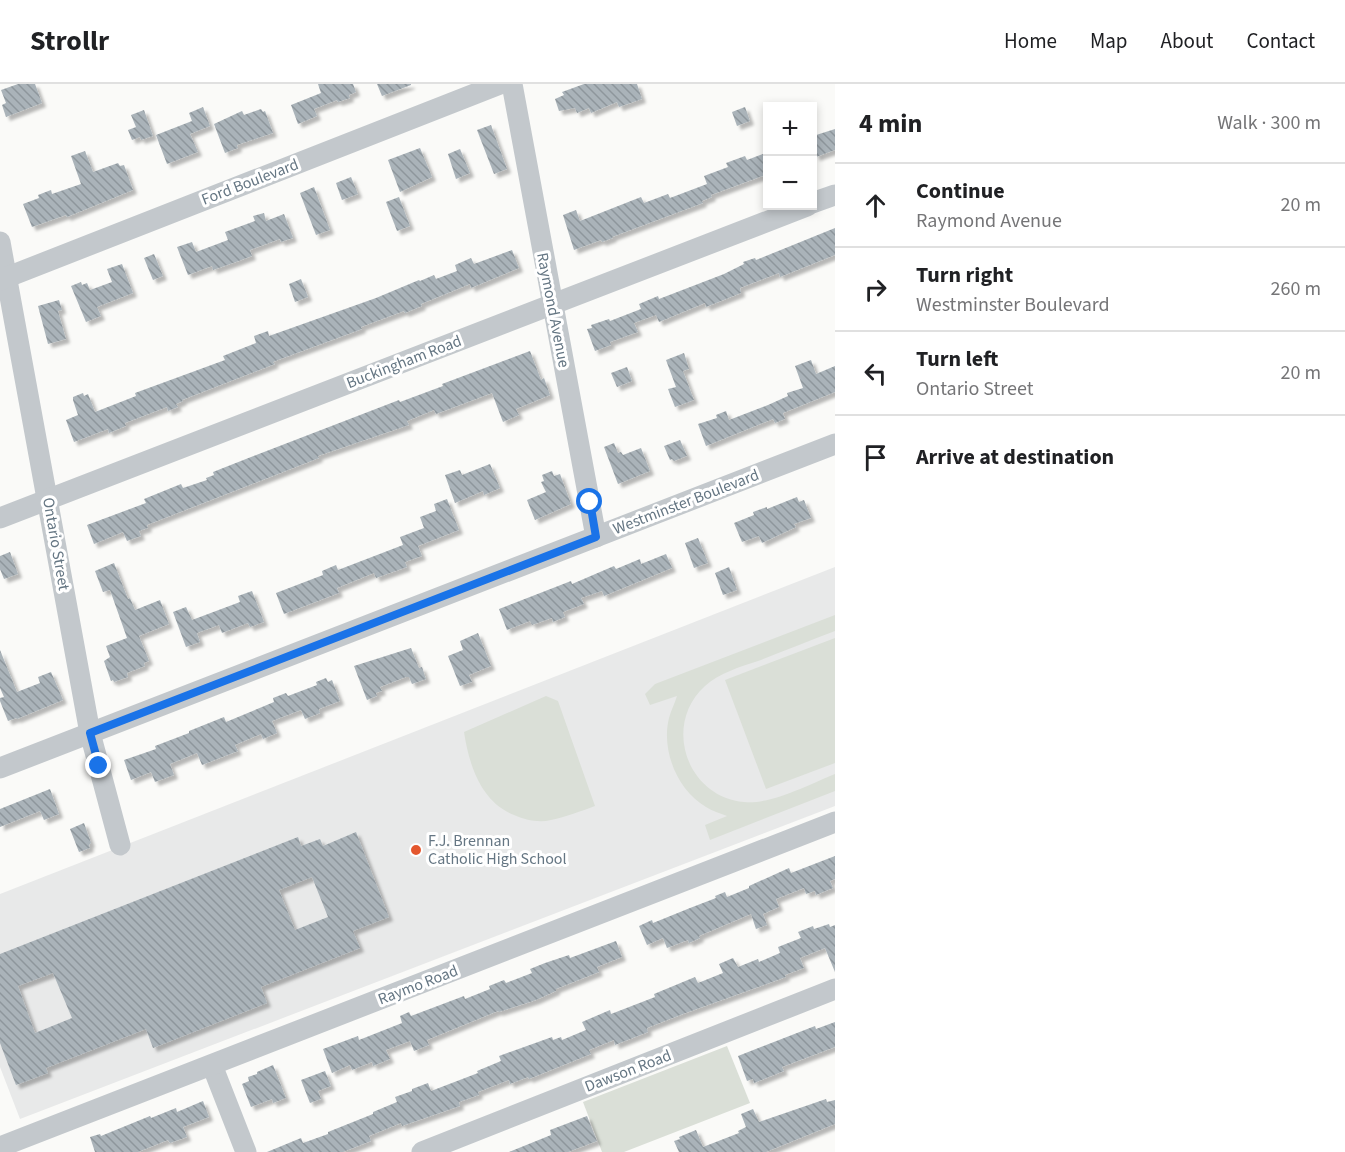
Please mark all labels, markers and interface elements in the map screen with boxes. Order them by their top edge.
text: Strollr [30,21,109,61]
text: Home [1004,26,1057,56]
text: Map [1090,26,1128,56]
text: About [1161,26,1213,56]
text: Contact [1246,26,1315,56]
map controls [763,102,817,210]
button: + [763,102,817,156]
text: 4 min [859,105,922,142]
text: Walk · 300 m [1217,109,1321,137]
street label: Ford Boulevard [198,153,302,211]
button: − [763,156,817,210]
text: Continue [916,175,1005,207]
icon: ahead [859,189,892,222]
text: 20 m [1281,191,1321,219]
text: Raymond Avenue [916,207,1062,235]
street label: Raymond Avenue [531,251,575,369]
text: Turn right [916,259,1013,291]
icon: right [859,273,892,306]
text: 260 m [1271,275,1321,303]
text: Westminster Boulevard [916,291,1110,319]
street label: Buckingham Road [343,330,465,394]
text: Turn left [916,343,998,375]
icon: left [859,357,892,390]
text: 20 m [1281,359,1321,387]
text: Ontario Street [916,375,1033,403]
icon: arrive [859,441,892,474]
text: Arrive at destination [916,441,1114,473]
street label: Westminster Boulevard [610,464,762,540]
route start [576,488,602,514]
street label: Ontario Street [37,496,75,593]
route end [85,752,111,778]
place label: F.J. Brennan Catholic High School [428,830,567,870]
marker: F.J. Brennan Catholic High School [409,843,423,857]
street label: Raymo Road [375,960,461,1010]
street label: Dawson Road [582,1044,674,1098]

